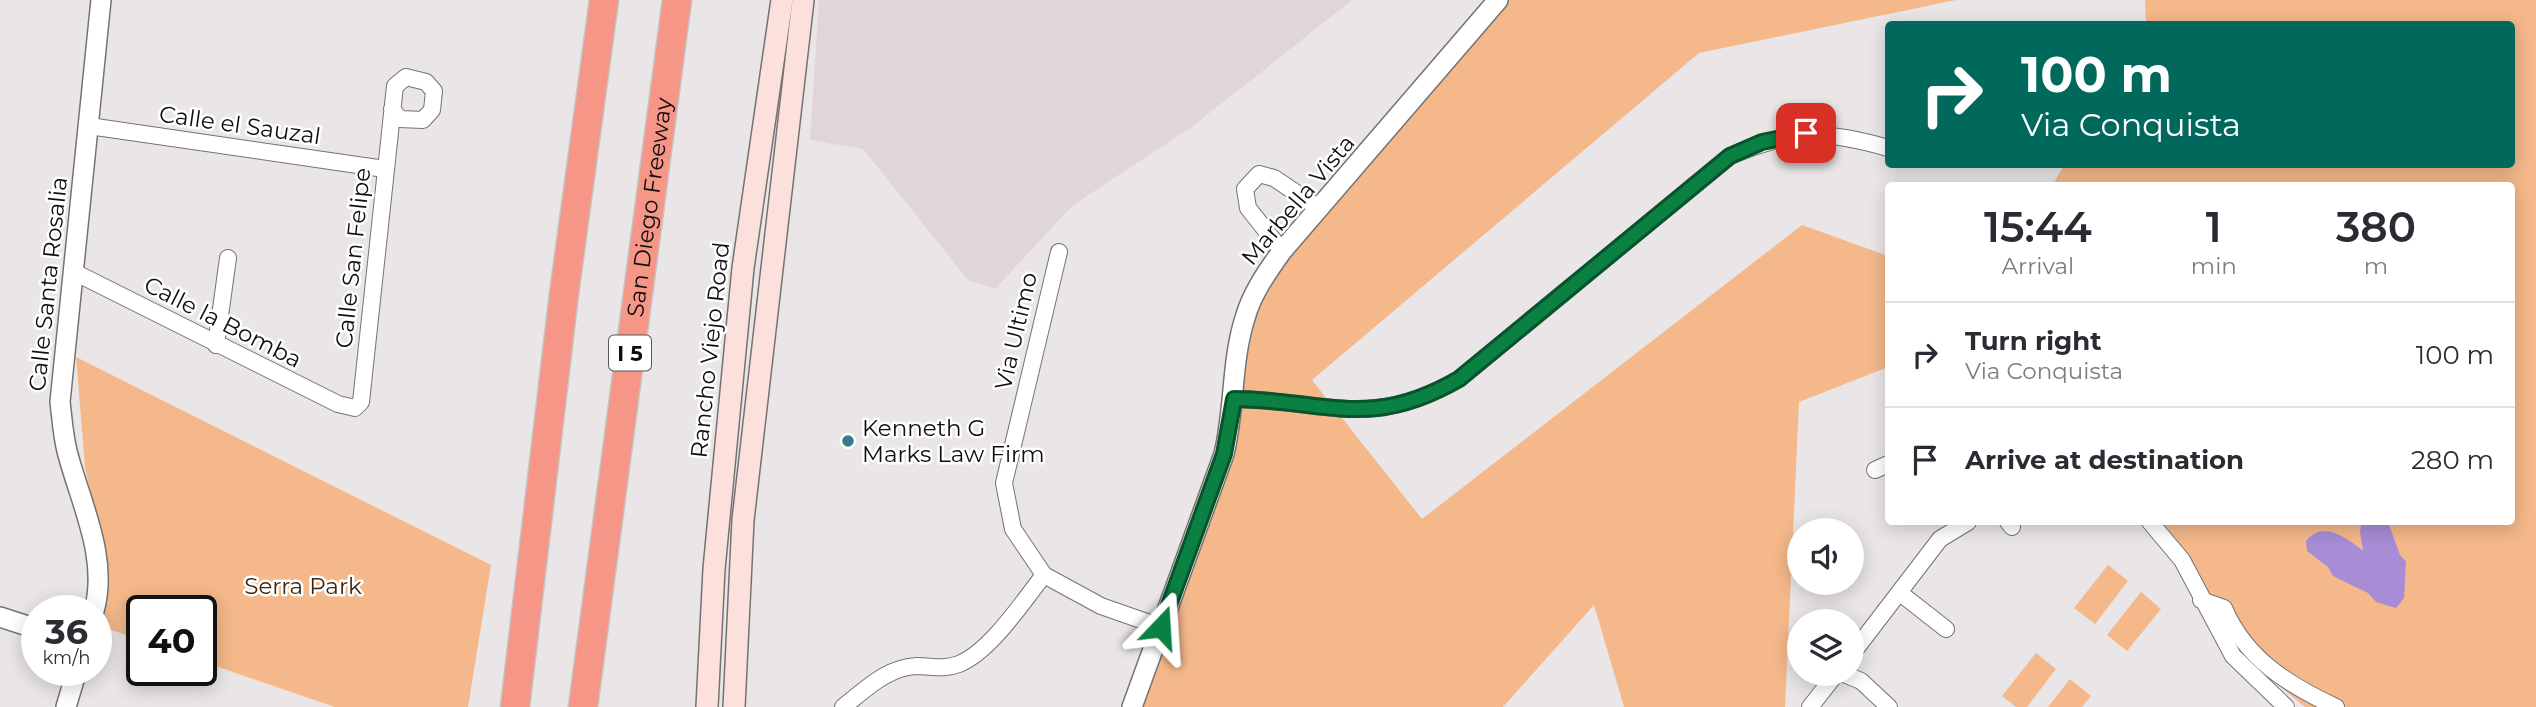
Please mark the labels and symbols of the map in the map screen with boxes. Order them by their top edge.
street label: San Diego Freeway [621,96,678,319]
street label: Calle el Sauzal [157,100,323,150]
pin [1776,103,1836,163]
street label: Marbella Vista [1235,129,1361,271]
street label: Calle San Felipe [330,166,376,350]
street label: Calle Santa Rosalia [23,175,73,393]
street label: Rancho Viejo Road [685,241,735,459]
street label: Via Ultimo [989,269,1043,393]
street label: Calle la Bomba [140,270,306,374]
road number: I 5 [609,336,651,370]
place label: Kenneth G Marks Law Firm [862,414,1045,468]
marker: Kenneth G Marks Law Firm [840,433,856,449]
park label: Serra Park [244,572,362,600]
position arrow [1124,590,1198,664]
speed limit sign: 40 [126,595,217,686]

